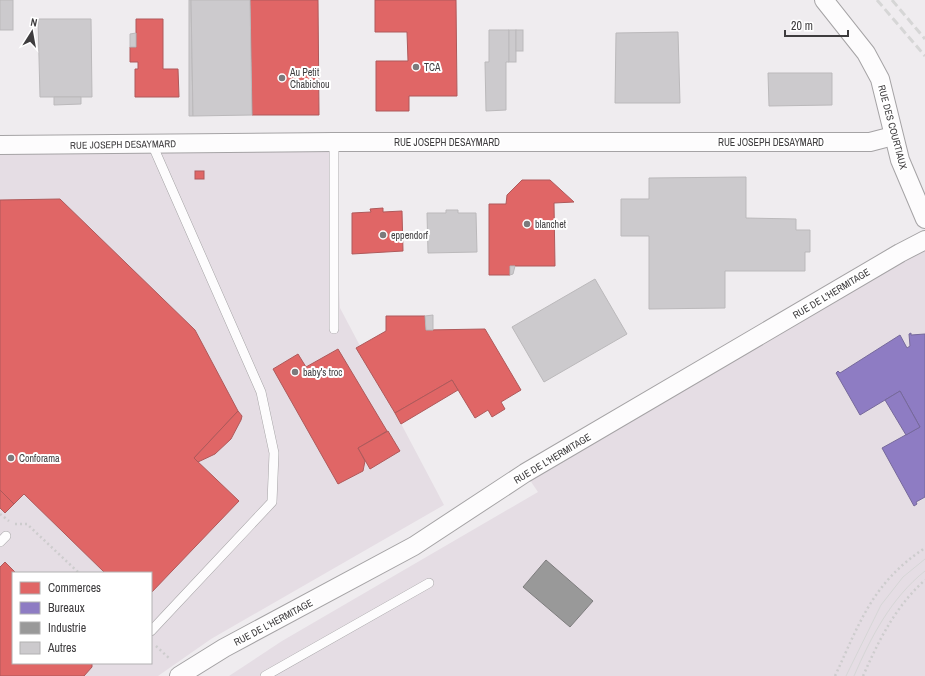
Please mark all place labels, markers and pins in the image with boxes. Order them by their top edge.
place label: TCA [424,61,441,74]
marker: TCA [411,62,421,72]
place label: Au Petit Chabichou [289,66,330,91]
marker: Au Petit Chabichou [277,73,287,83]
place label: blanchet [535,218,567,231]
marker: blanchet [522,219,532,229]
place label: eppendorf [391,229,429,242]
marker: eppendorf [378,230,388,240]
place label: baby's troc [303,366,342,379]
marker: baby's troc [290,367,300,377]
place label: Conforama [19,452,60,465]
marker: Conforama [6,453,16,463]

